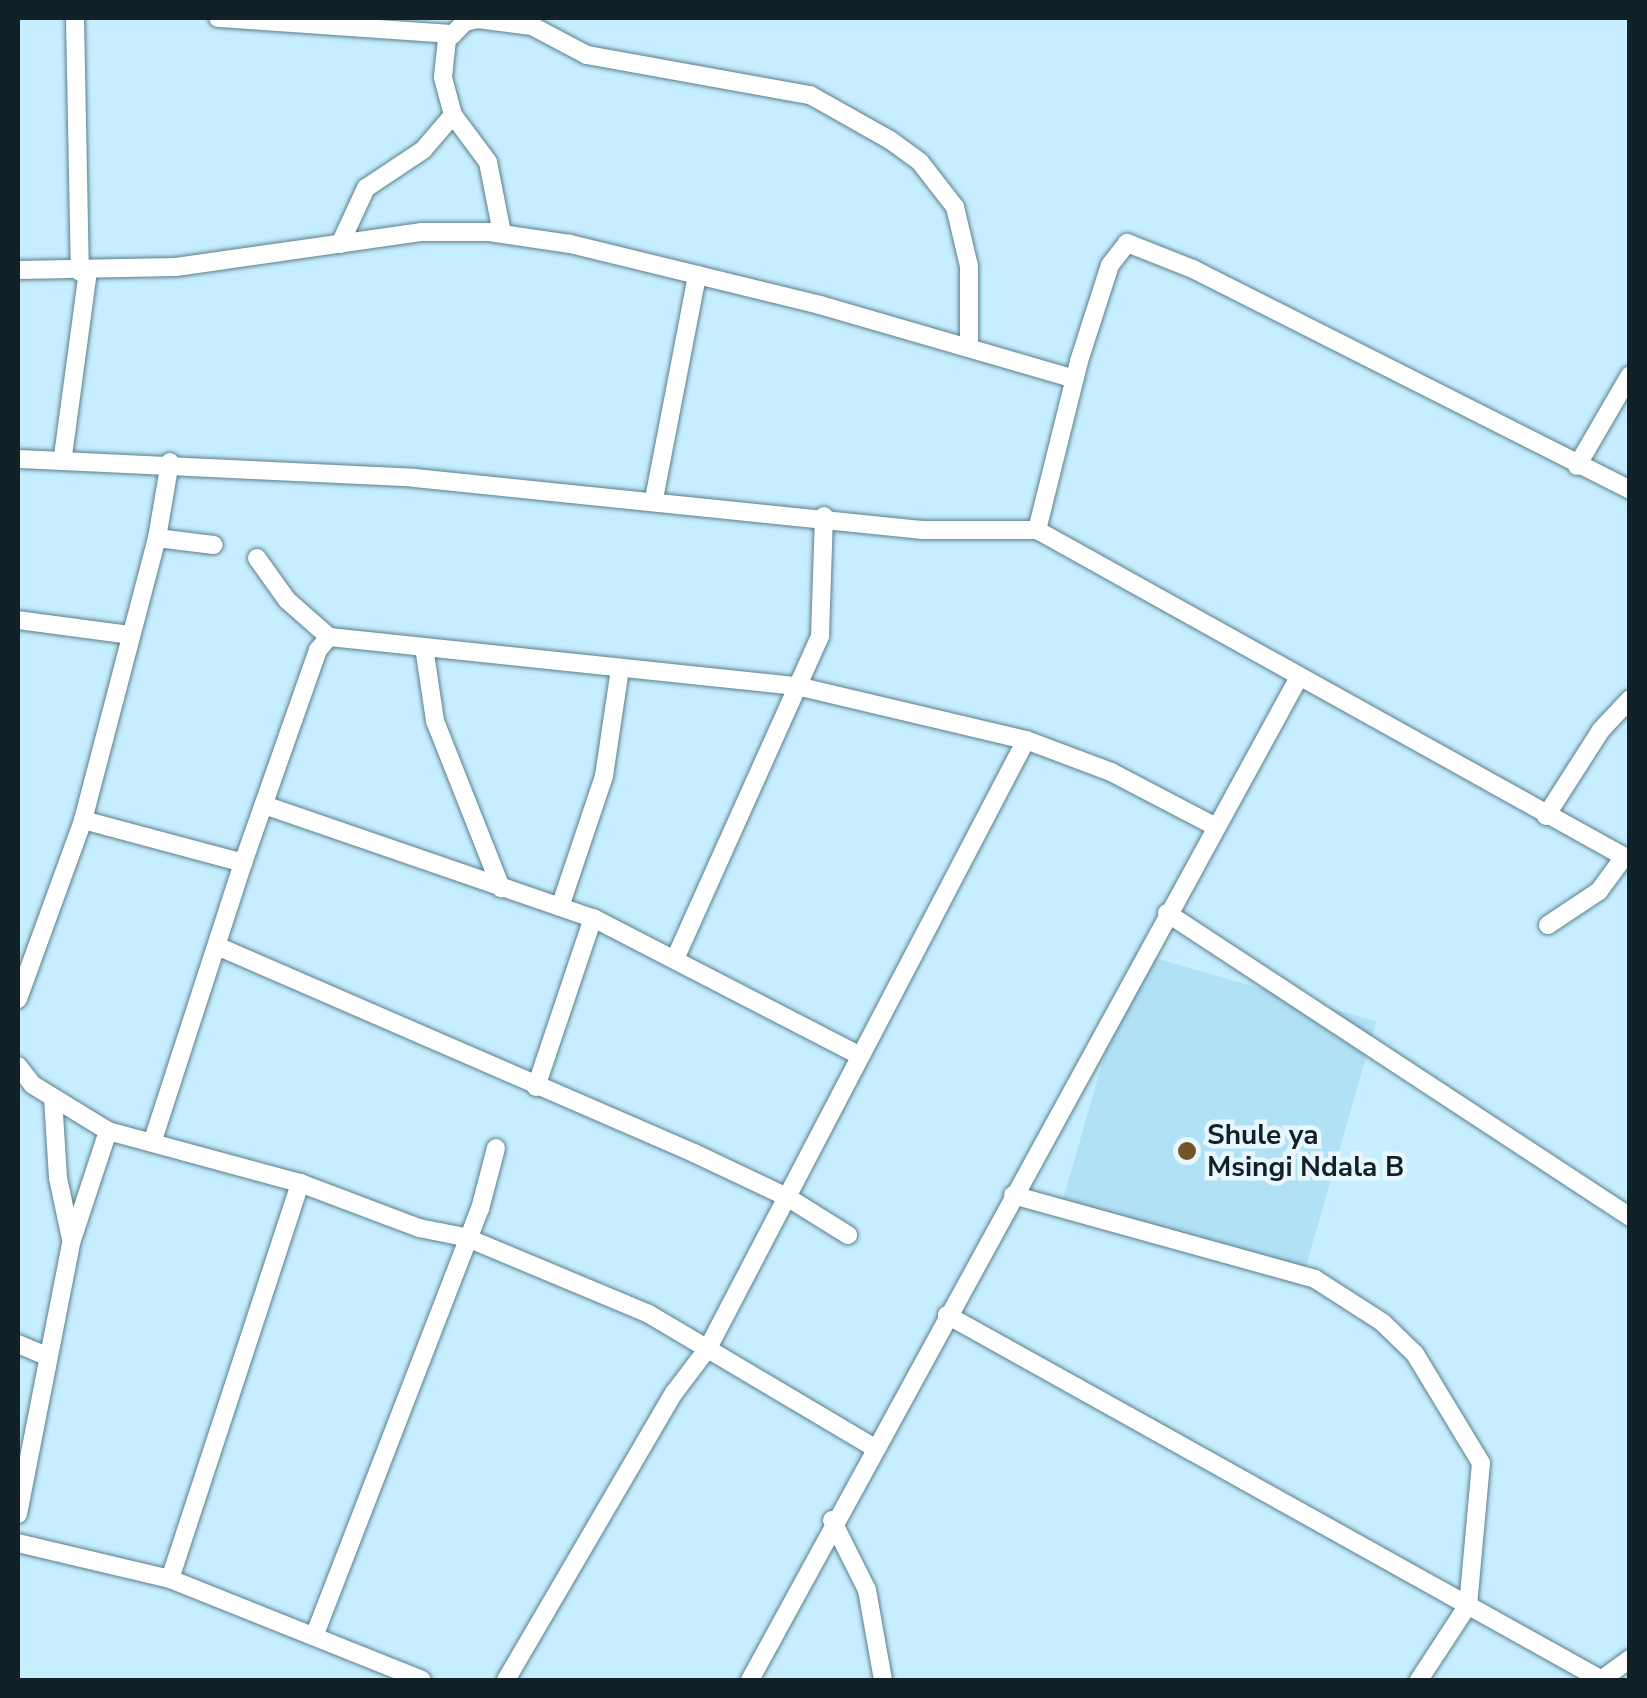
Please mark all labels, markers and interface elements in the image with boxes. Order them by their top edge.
place label: Shule ya Msingi Ndala B [1207,1118,1404,1184]
marker: Shule ya Msingi Ndala B [1176,1140,1198,1162]

